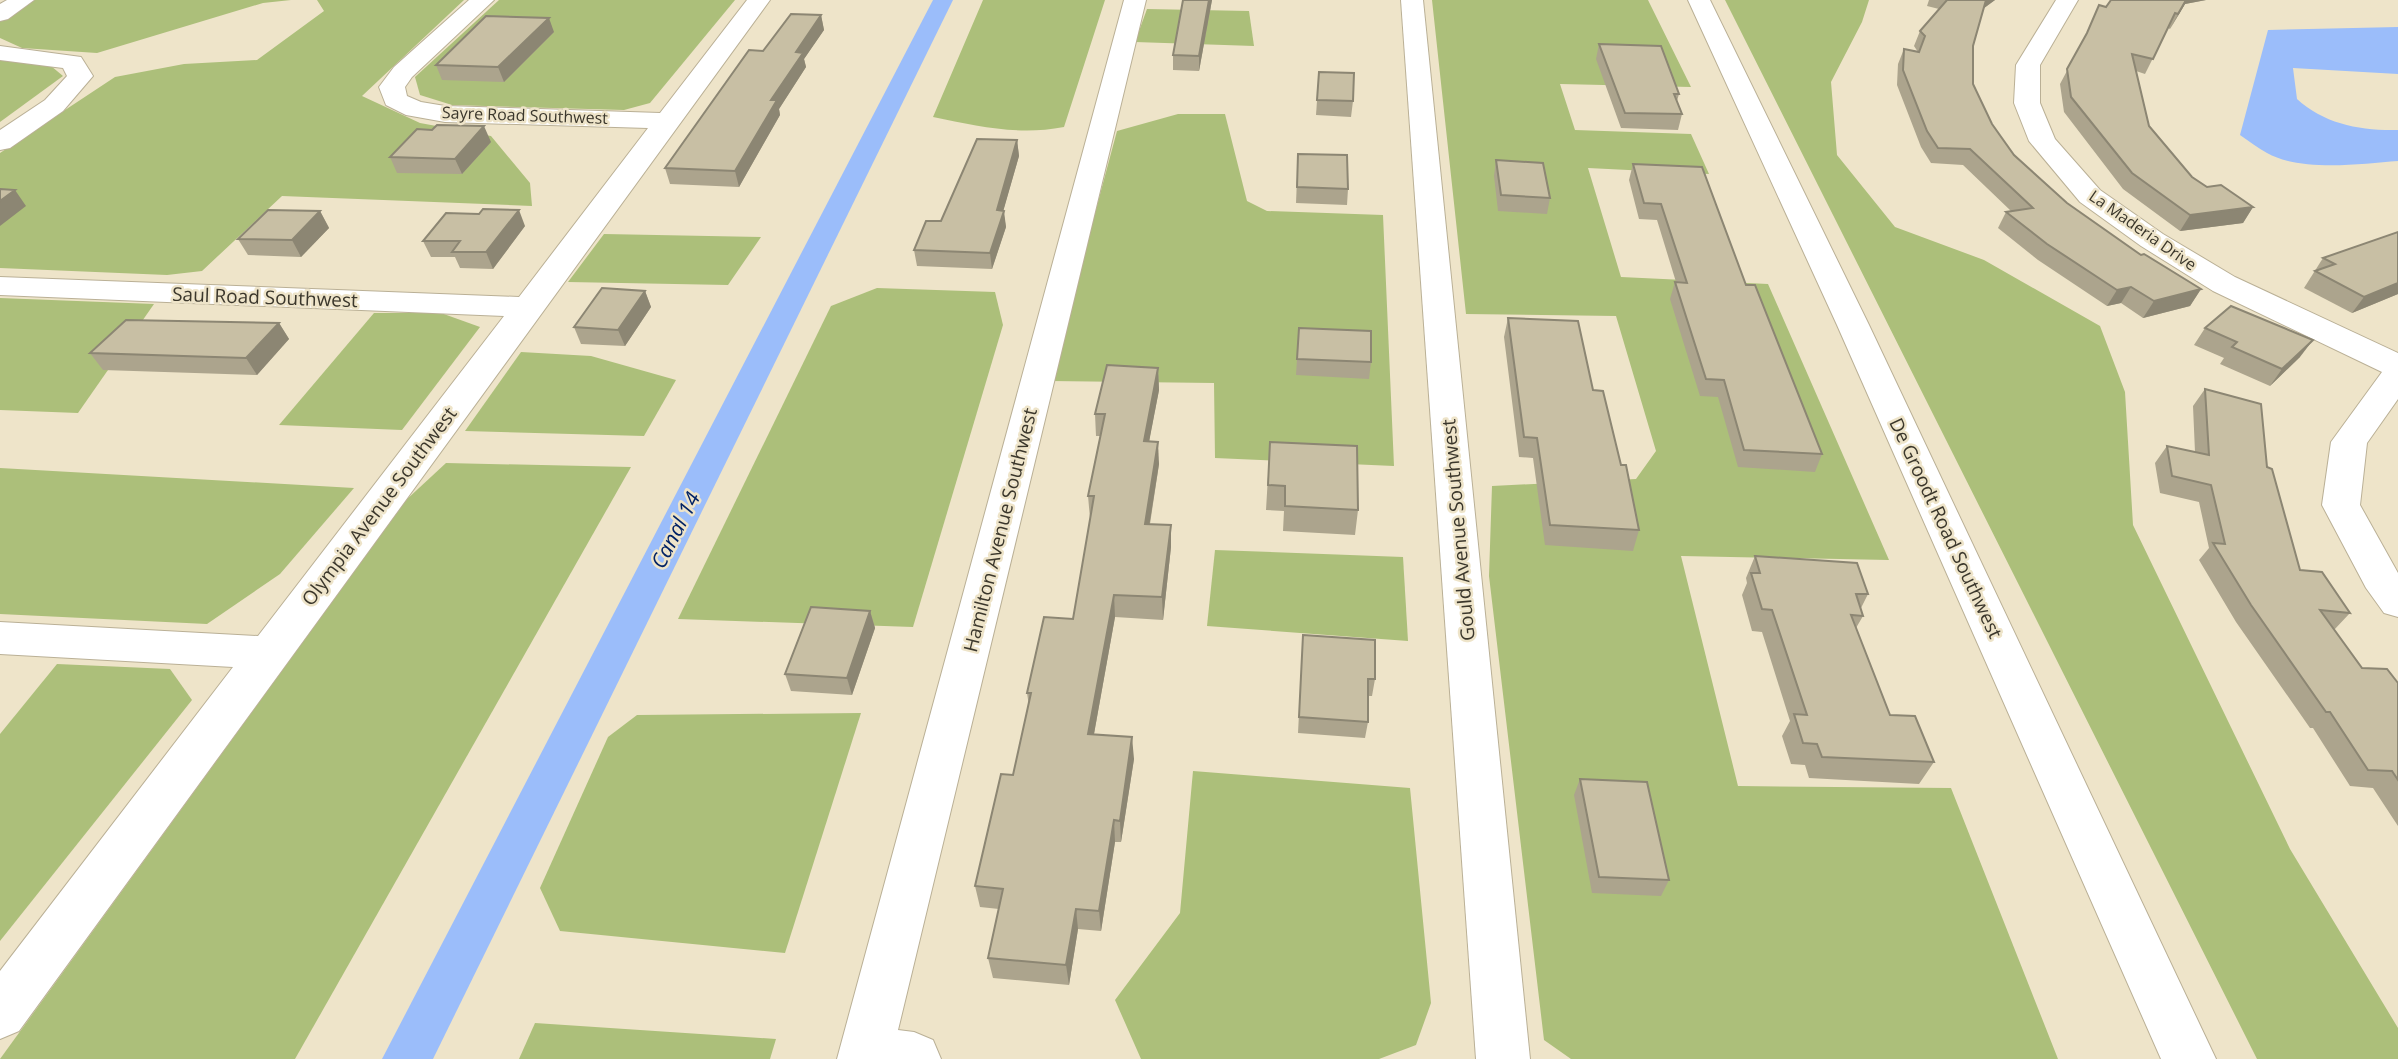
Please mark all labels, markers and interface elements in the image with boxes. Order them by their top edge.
street label: Sayre Road Southwest [442,101,609,129]
street label: La Maderia Drive [2085,185,2201,275]
street label: Saul Road Southwest [172,281,359,313]
street label: Olympia Avenue Southwest [296,401,463,611]
street label: Hamilton Avenue Southwest [957,405,1043,655]
street label: De Groodt Road Southwest [1883,413,2009,643]
street label: Gould Avenue Southwest [1435,418,1481,642]
water label: Canal 14 [644,487,706,573]

